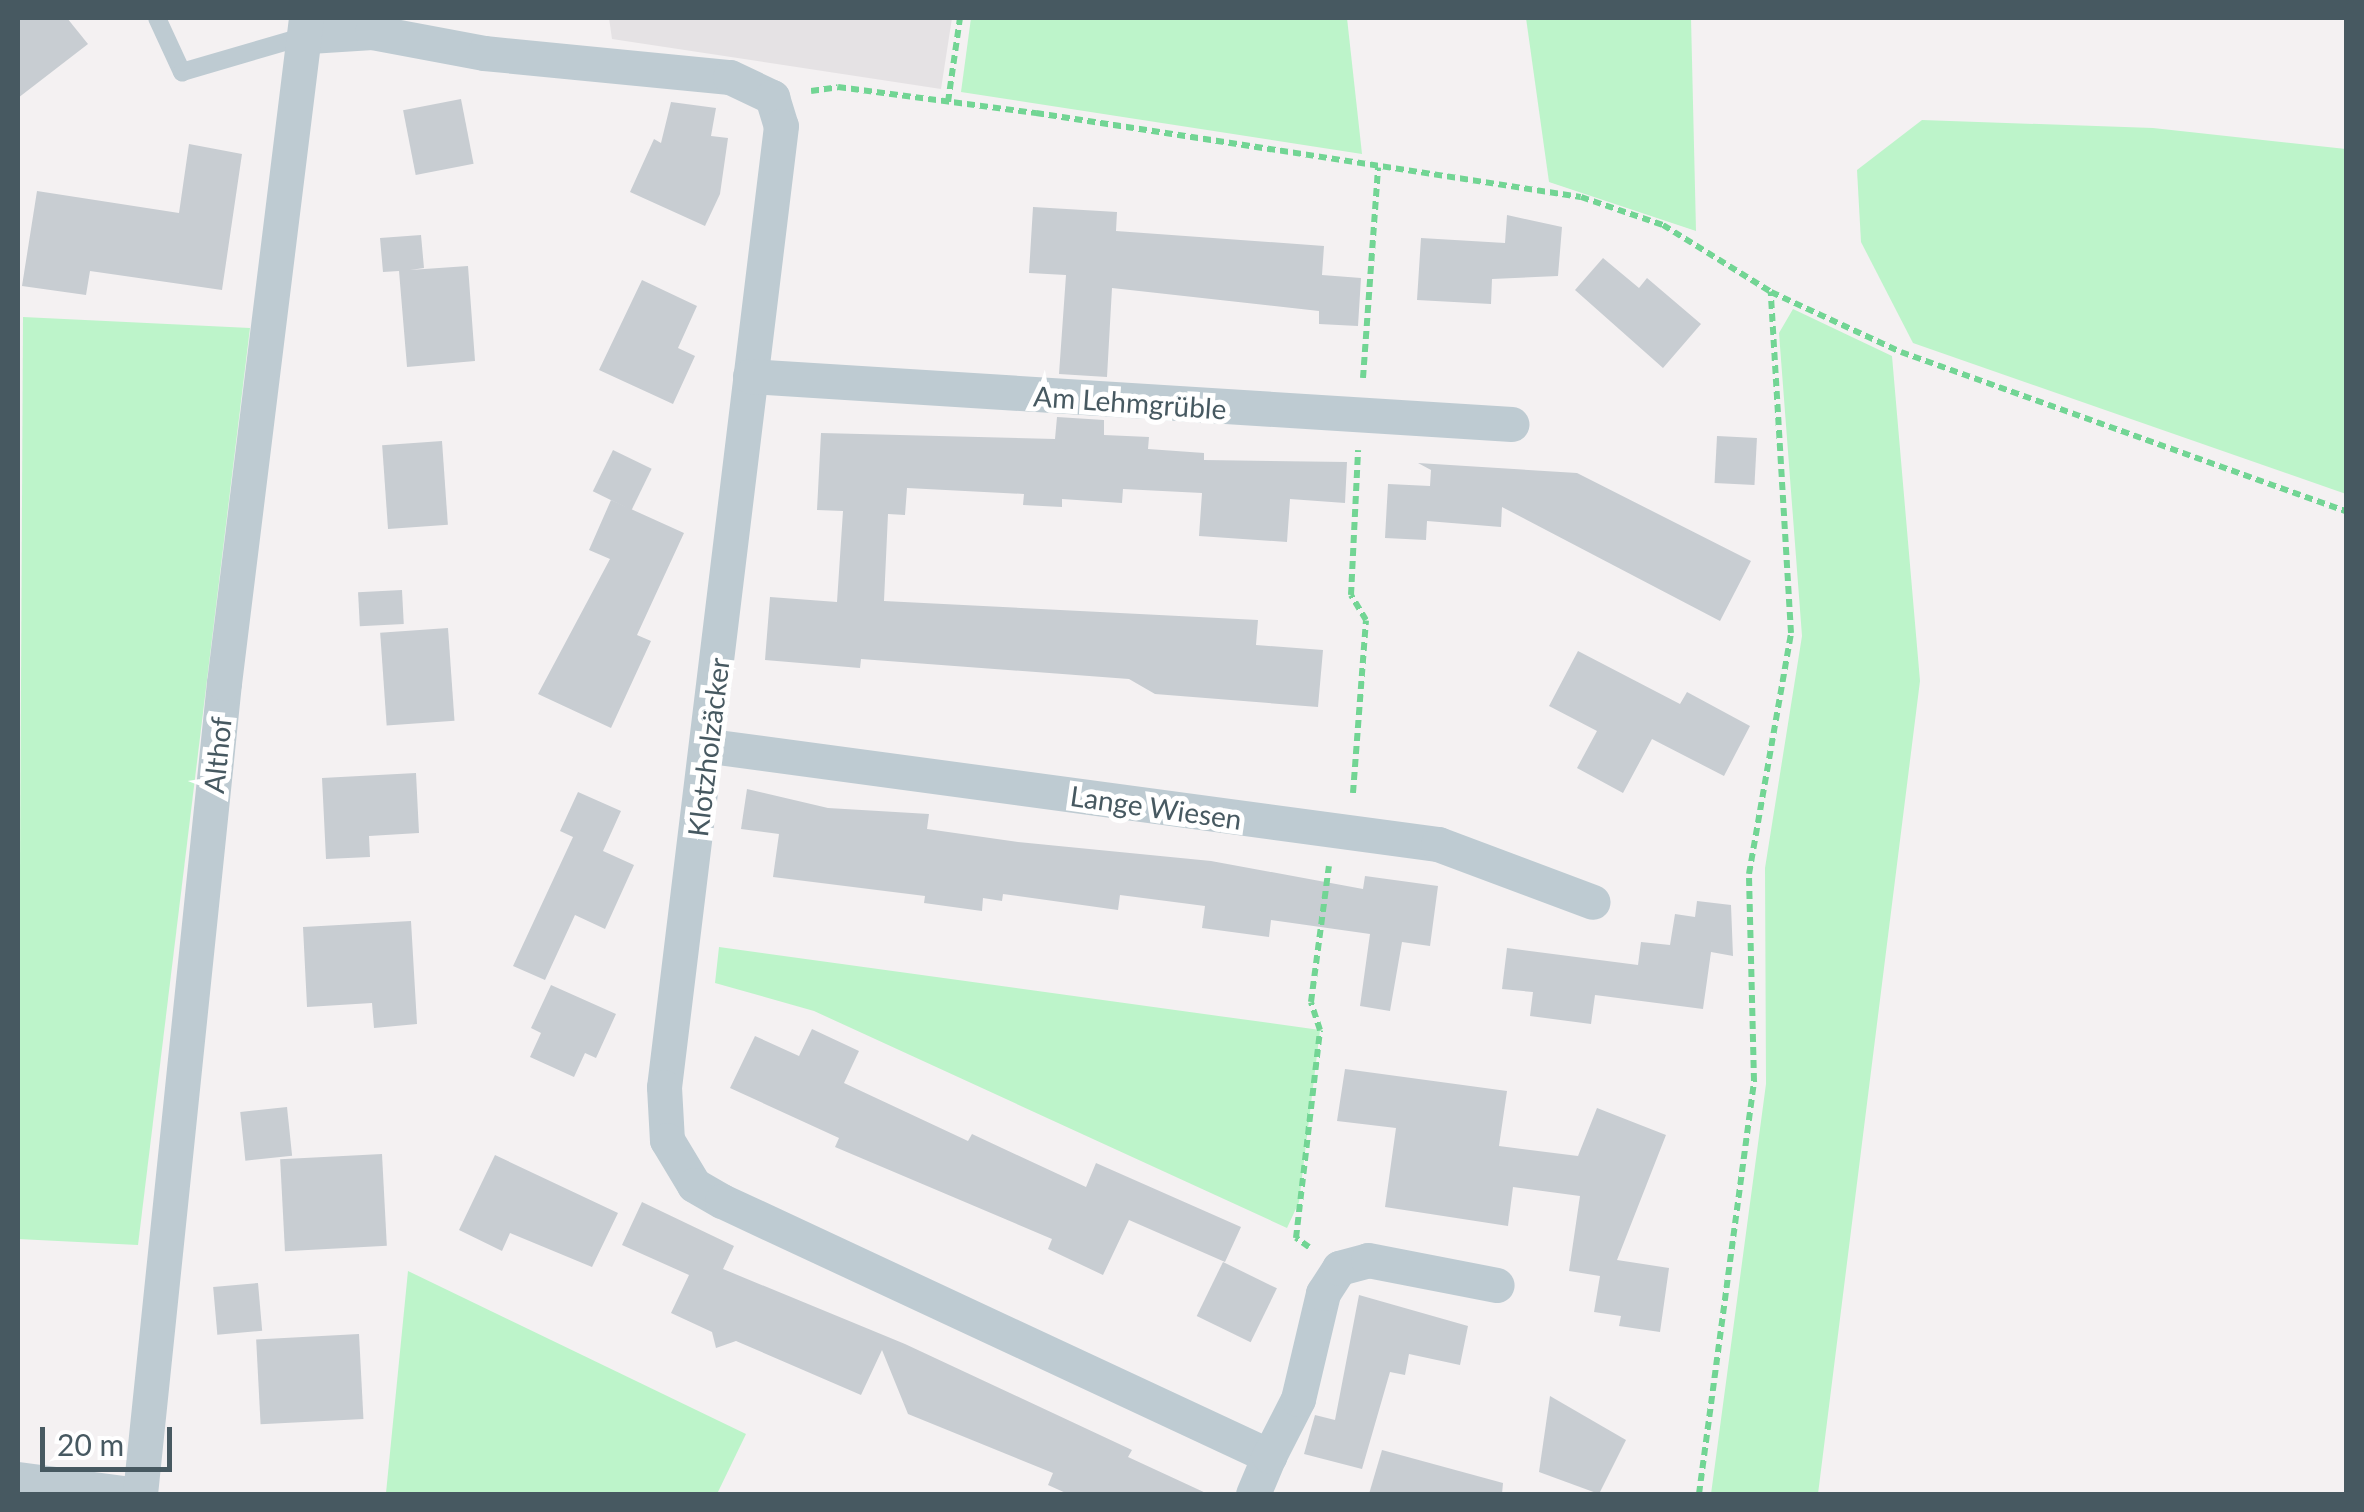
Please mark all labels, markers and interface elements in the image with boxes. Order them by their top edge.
street label: Am Lehmgrüble [1032,378,1228,426]
street label: Klotzholzäcker [680,656,736,838]
street label: Althof [196,715,238,795]
street label: Lange Wiesen [1068,778,1244,836]
scale bar [45,1407,178,1469]
text: 20 m [57,1426,124,1462]

